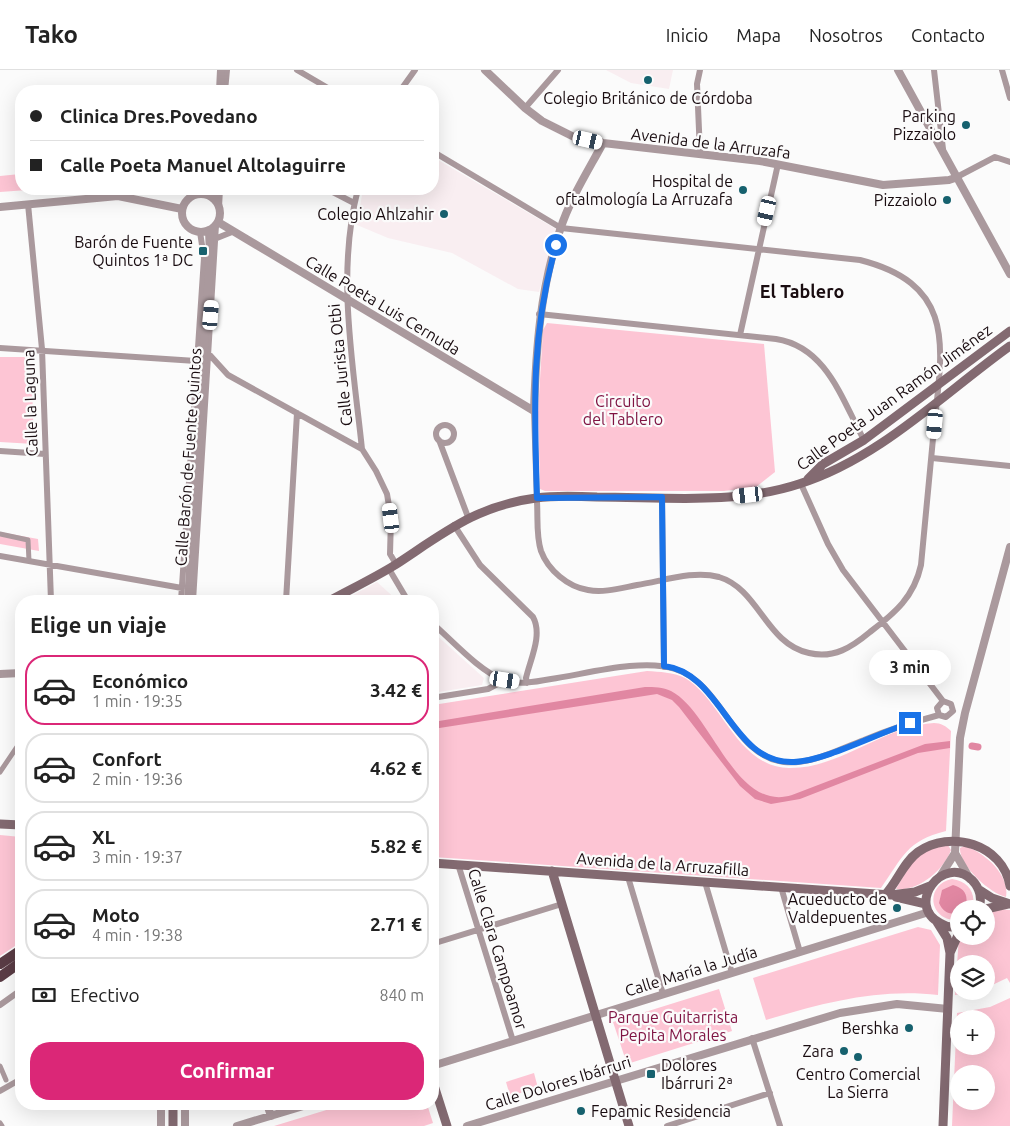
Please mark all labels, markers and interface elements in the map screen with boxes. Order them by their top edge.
text: Tako [25,21,78,48]
text: Inicio [666,25,708,45]
text: Mapa [736,25,781,45]
text: Nosotros [809,25,883,45]
text: Contacto [911,25,985,45]
marker: Colegio Británico de Córdoba [642,74,654,86]
place label: Colegio Británico de Córdoba [543,89,753,107]
text: Clinica Dres.Povedano [60,105,258,127]
place label: Parking Pizzaiolo [893,107,956,143]
marker: Parking Pizzaiolo [960,119,972,131]
street label: Avenida de la Arruzafa [630,124,792,162]
car [571,129,604,151]
text: Calle Poeta Manuel Altolaguirre [60,154,346,176]
place label: Hospital de oftalmología La Arruzafa [556,172,733,208]
marker: Hospital de oftalmología La Arruzafa [737,184,749,196]
place label: Pizzaiolo [874,191,937,209]
marker: Pizzaiolo [941,194,953,206]
car [756,195,777,227]
place label: Colegio Ahlzahir [317,205,434,223]
marker: Colegio Ahlzahir [438,208,450,220]
place label: Barón de Fuente Quintos 1ª DC [74,233,193,269]
route start [545,234,567,256]
marker: Barón de Fuente Quintos 1ª DC [197,245,209,257]
street label: Calle Poeta Luis Cernuda [303,252,463,358]
district label: El Tablero [760,281,844,301]
car [202,299,219,331]
street label: Calle Jurista Otbi [325,303,355,427]
street label: Calle Poeta Juan Ramón Jiménez [793,320,995,474]
street label: Calle Barón de Fuente Quintos [171,347,205,567]
street label: Calle la Laguna [19,349,41,457]
park label: Circuito del Tablero [583,392,663,428]
car [926,408,943,440]
car [732,486,763,504]
car [381,502,400,534]
text: Elige un viaje [30,612,167,637]
callout: 3 min [869,650,951,686]
text: 3 min [890,658,930,676]
icon: car [32,668,77,713]
text: Económico [92,670,188,692]
car [489,670,520,690]
text: 3.42 € [370,679,422,701]
text: 1 min · 19:35 [92,692,183,710]
route end [899,712,921,734]
icon: car [32,746,77,791]
text: Confort [92,748,162,770]
text: 4.62 € [370,757,422,779]
text: 2 min · 19:36 [92,770,183,788]
icon: car [32,824,77,869]
text: XL [92,826,115,848]
text: 5.82 € [370,835,422,857]
text: 3 min · 19:37 [92,848,183,866]
street label: Avenida de la Arruzafilla [576,849,750,879]
street label: Calle Clara Campoamor [465,866,531,1032]
place label: Acueducto de Valdepuentes [788,890,887,926]
map controls [950,900,995,1110]
button: locate [950,900,995,945]
icon: car [32,902,77,947]
marker: Acueducto de Valdepuentes [891,902,903,914]
text: Moto [92,904,140,926]
text: 2.71 € [370,913,422,935]
text: 4 min · 19:38 [92,926,183,944]
street label: Calle María la Judía [623,942,759,1000]
button: layers [950,955,995,1000]
icon: cash [30,981,58,1009]
text: Efectivo [70,984,140,1006]
text: 840 m [379,986,424,1004]
park label: Parque Guitarrista Pepita Morales [608,1008,738,1044]
button: + [950,1010,995,1055]
place label: Bershka [842,1019,899,1037]
marker: Bershka [903,1022,915,1034]
button: Confirmar [30,1042,424,1100]
place label: Zara [802,1042,834,1060]
marker: Zara [838,1045,850,1057]
marker: Centro Comercial La Sierra [852,1051,864,1063]
street label: Calle Dolores Ibárruri [483,1052,633,1114]
place label: Dolores Ibárruri 2ª [661,1056,733,1092]
place label: Centro Comercial La Sierra [796,1065,920,1101]
button: − [950,1065,995,1110]
marker: Dolores Ibárruri 2ª [645,1068,657,1080]
place label: Fepamic Residencia [591,1102,731,1120]
marker: Fepamic Residencia [575,1105,587,1117]

